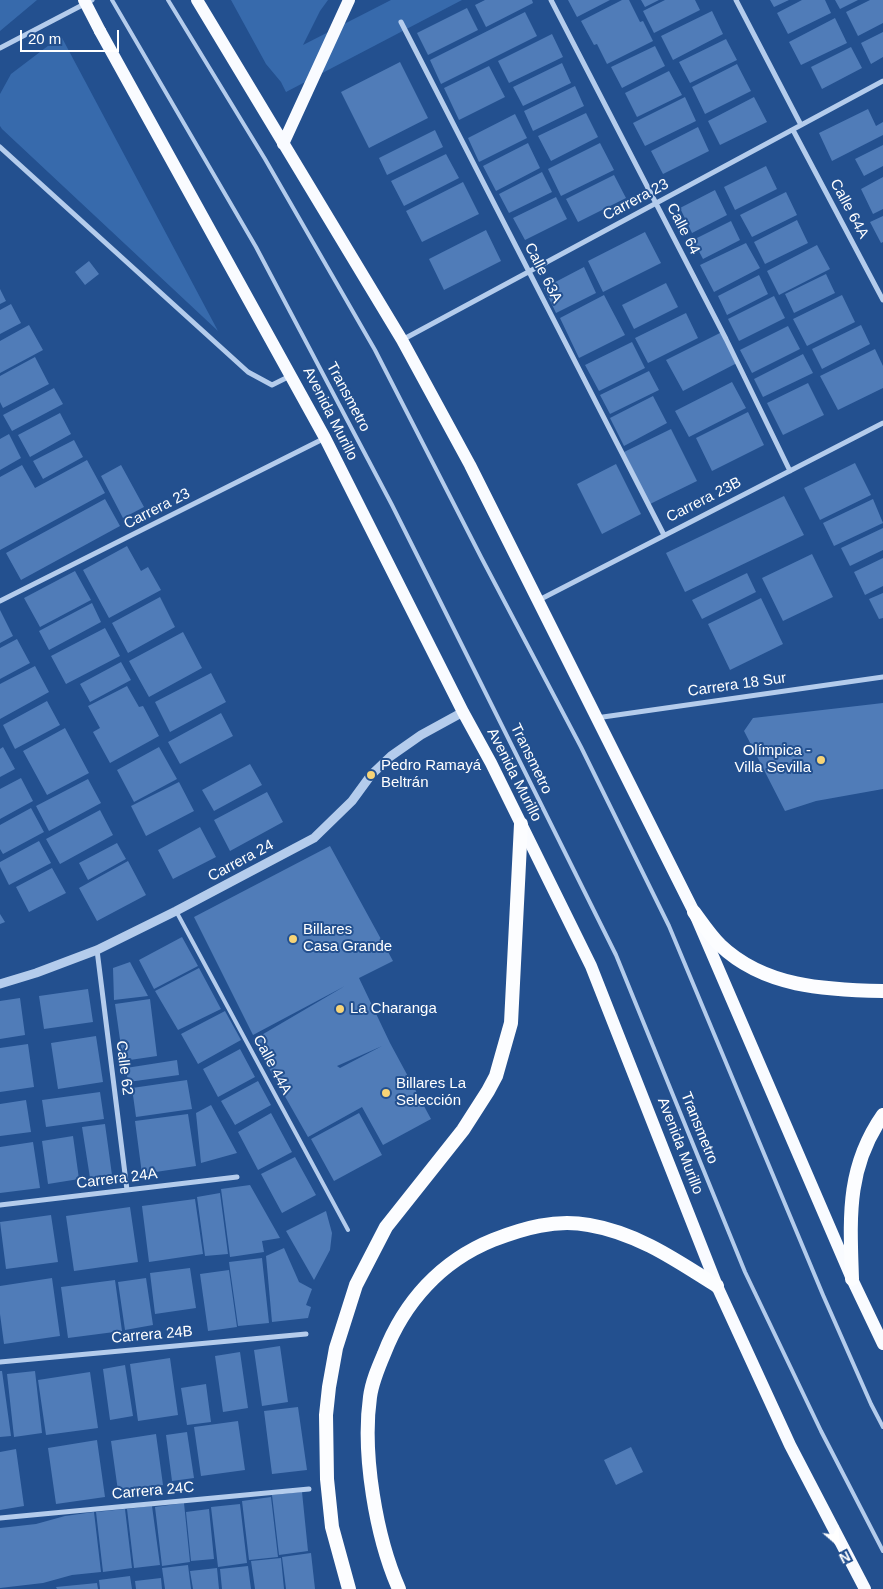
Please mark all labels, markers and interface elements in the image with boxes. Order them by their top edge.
scale bar [22,20,121,52]
text: 20 m [28,30,61,47]
street label: Carrera 23 [600,175,672,225]
street label: Calle 64A [826,176,872,242]
street label: Calle 64 [662,200,704,258]
street label: Calle 63A [520,240,566,306]
street label: Transmetro [322,359,374,435]
street label: Avenida Murillo [299,364,361,464]
street label: Carrera 23B [664,473,744,527]
street label: Carrera 23 [121,485,193,533]
street label: Carrera 18 Sur [687,669,787,701]
street label: Transmetro [506,721,556,797]
street label: Avenida Murillo [483,725,545,825]
place label: Olímpica - Villa Sevilla [735,742,811,777]
marker: Olímpica - Villa Sevilla [815,754,827,766]
place label: Pedro Ramayá Beltrán [381,757,481,792]
marker: Pedro Ramayá Beltrán [365,769,377,781]
street label: Carrera 24 [205,836,277,886]
place label: Billares Casa Grande [303,921,392,956]
marker: Billares Casa Grande [287,933,299,945]
place label: La Charanga [350,1000,437,1018]
marker: La Charanga [334,1003,346,1015]
street label: Calle 44A [249,1032,295,1098]
street label: Calle 62 [112,1040,136,1096]
place label: Billares La Selección [396,1075,466,1110]
marker: Billares La Selección [380,1087,392,1099]
street label: Transmetro [676,1089,722,1167]
street label: Avenida Murillo [653,1095,707,1197]
street label: Carrera 24A [75,1165,159,1193]
street label: Carrera 24B [111,1322,193,1348]
street label: Carrera 24C [111,1478,195,1504]
north arrow [813,1519,863,1569]
text: N [837,1548,853,1567]

